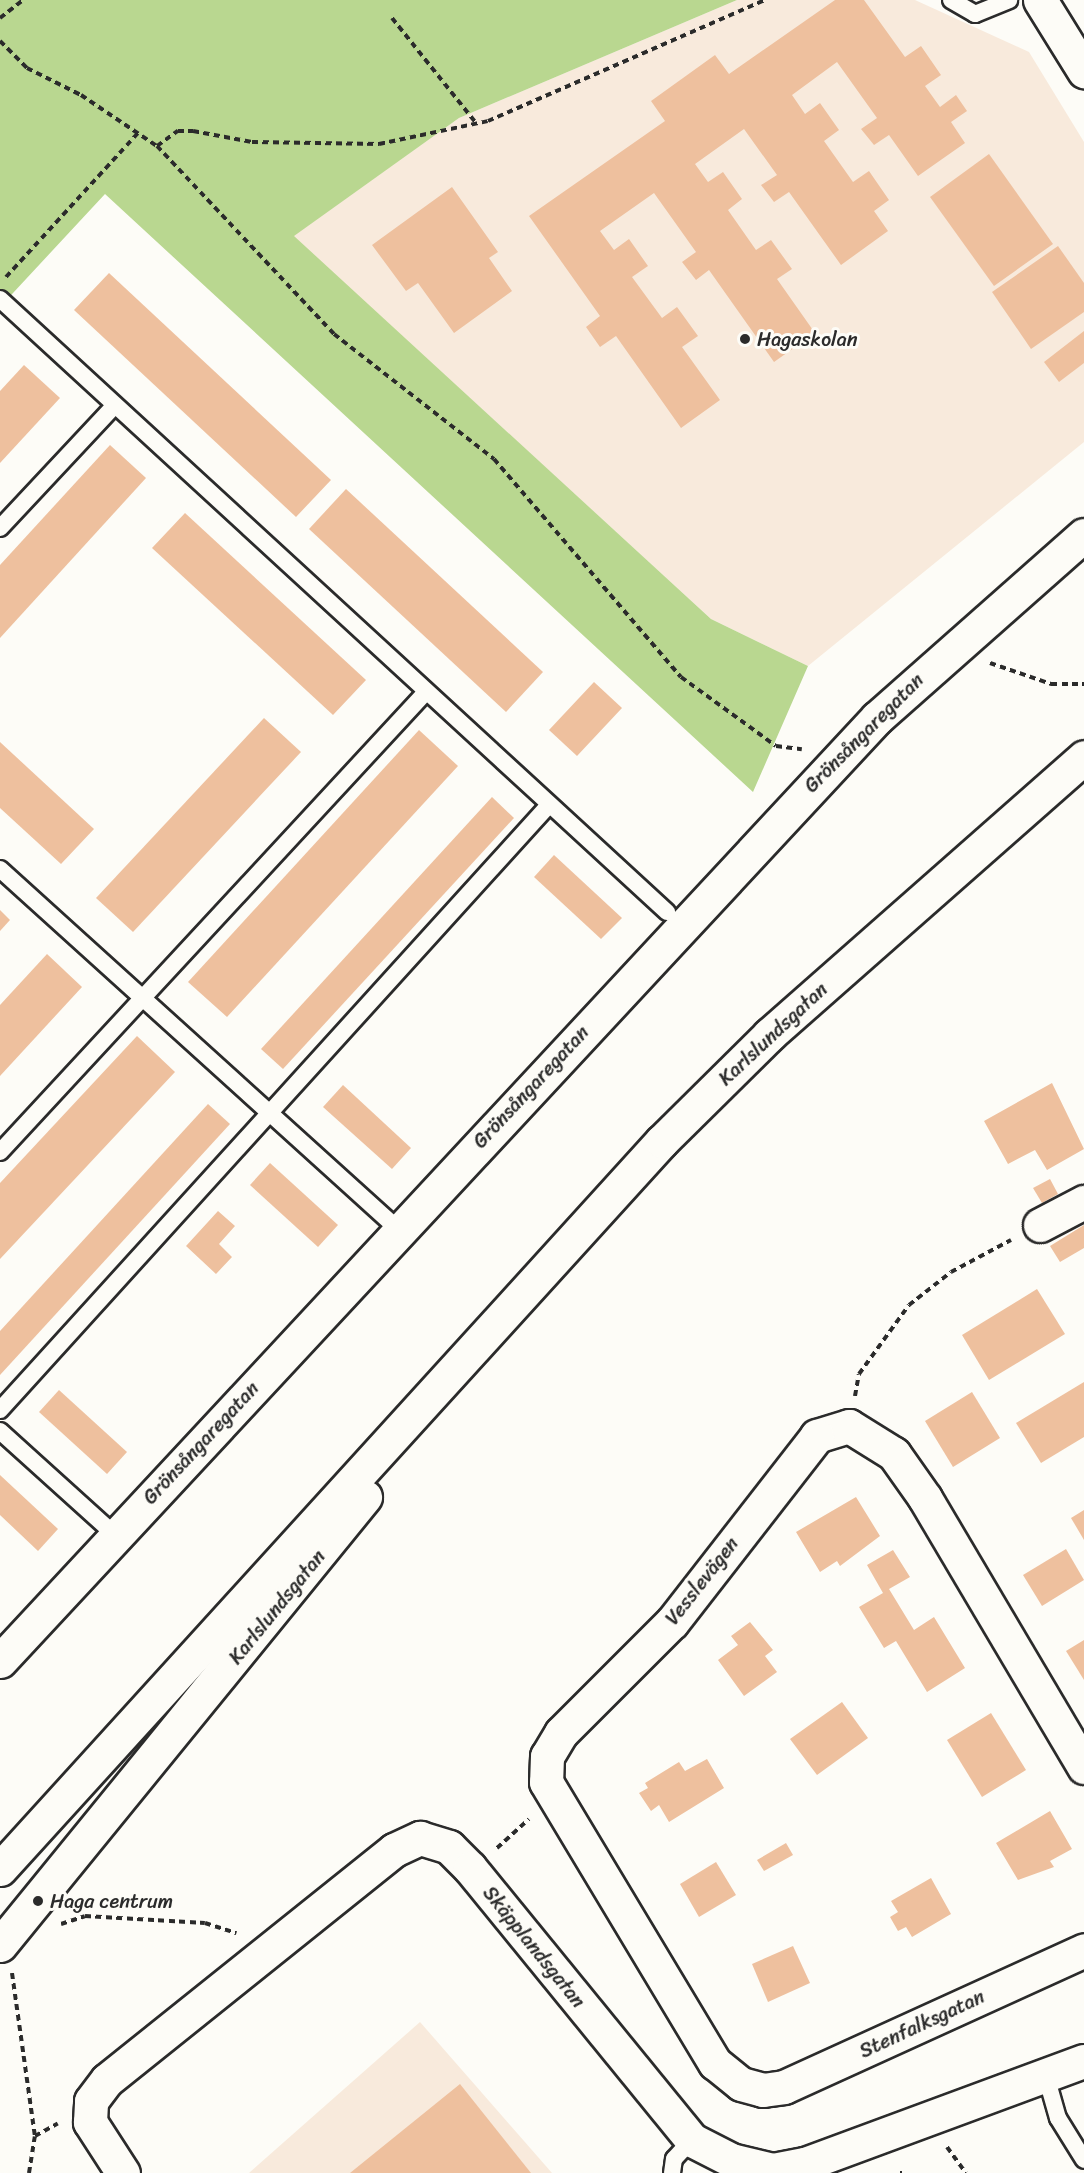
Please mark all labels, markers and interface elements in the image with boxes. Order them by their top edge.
place label: Hagaskolan [757,327,858,351]
marker: Hagaskolan [738,332,752,346]
street label: Grönsångaregatan [799,668,929,798]
street label: Karlslundsgatan [714,977,832,1091]
street label: Grönsångaregatan [468,1021,594,1153]
street label: Grönsångaregatan [138,1377,264,1509]
street label: Vesslevägen [660,1532,744,1630]
street label: Karlslundsgatan [224,1545,330,1669]
street label: Skäpplandsgatan [478,1881,590,2013]
place label: Haga centrum [50,1889,173,1913]
marker: Haga centrum [31,1894,45,1908]
street label: Stenfalksgatan [856,1985,988,2063]

